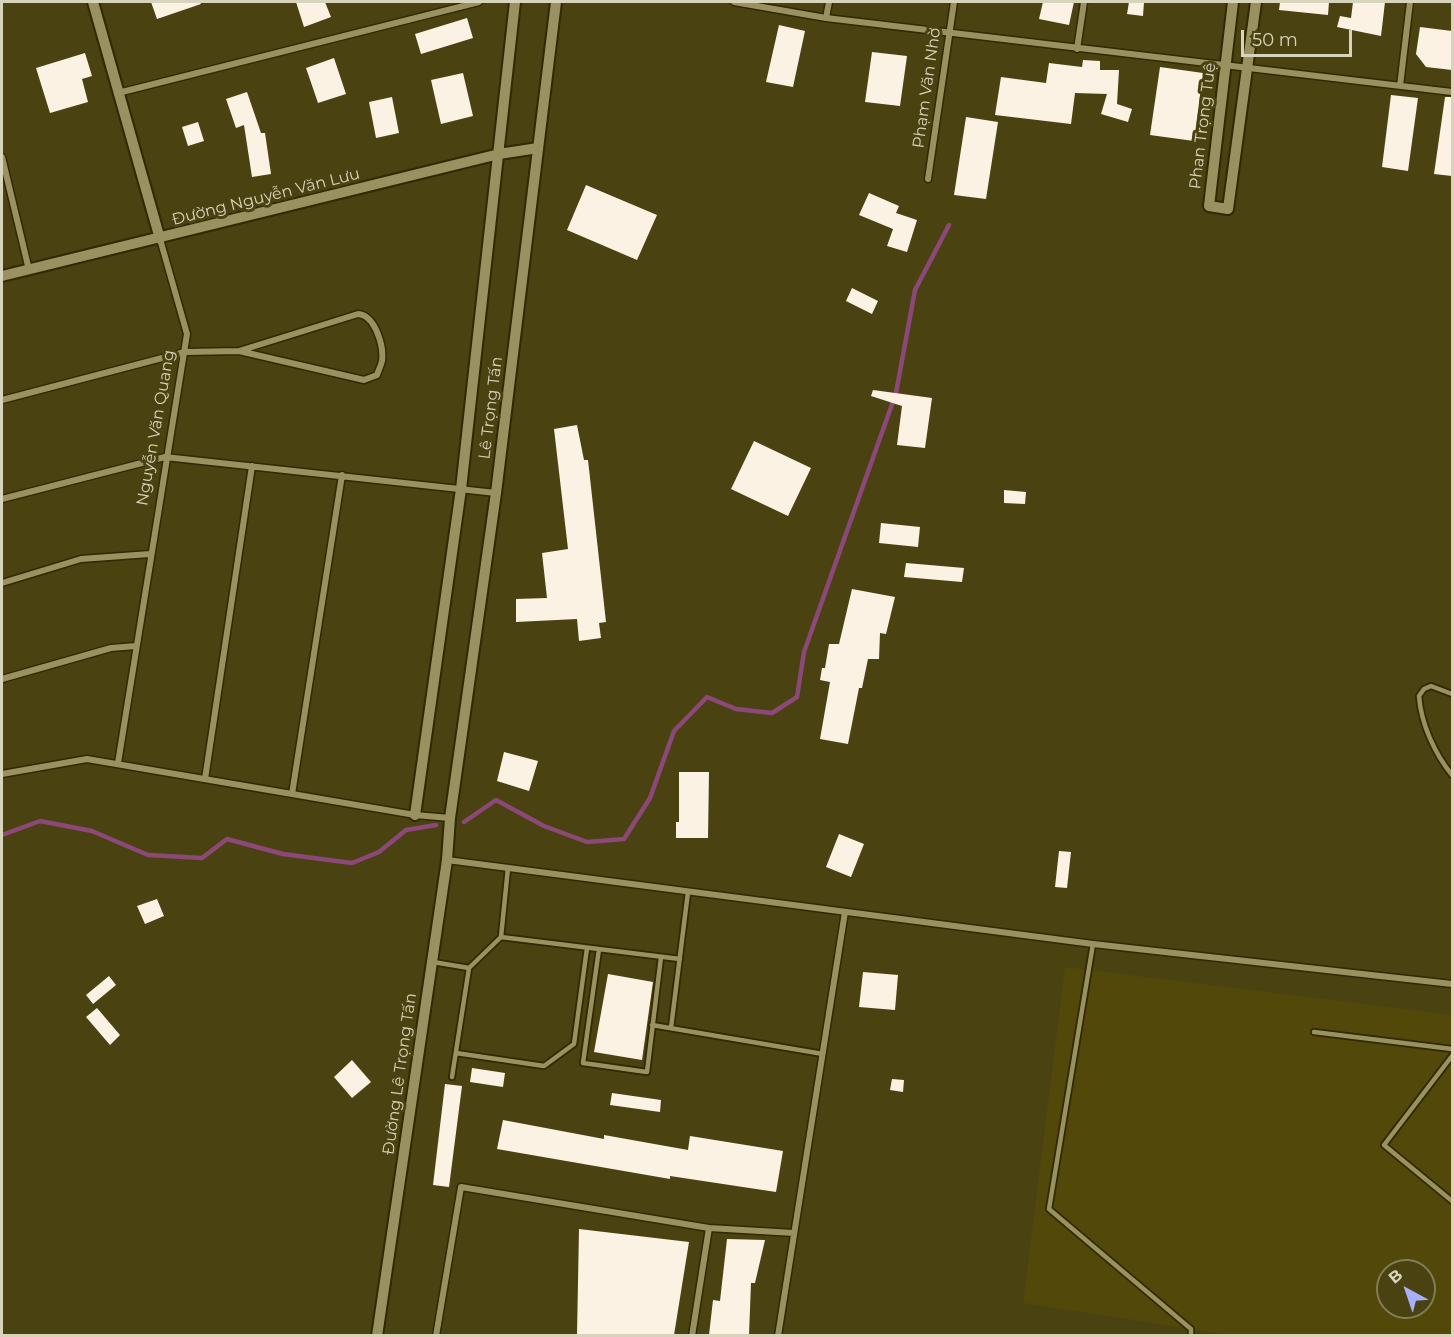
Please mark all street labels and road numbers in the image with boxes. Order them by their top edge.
street label: Phạm Văn Nhờ [909,27,945,149]
street label: Phan Trọng Tuệ [1186,62,1220,190]
street label: Đường Nguyễn Văn Lưu [170,164,362,230]
street label: Nguyễn Văn Quang [133,349,179,507]
street label: Lê Trọng Tấn [475,356,507,460]
street label: Đường Lê Trọng Tấn [379,992,421,1156]

